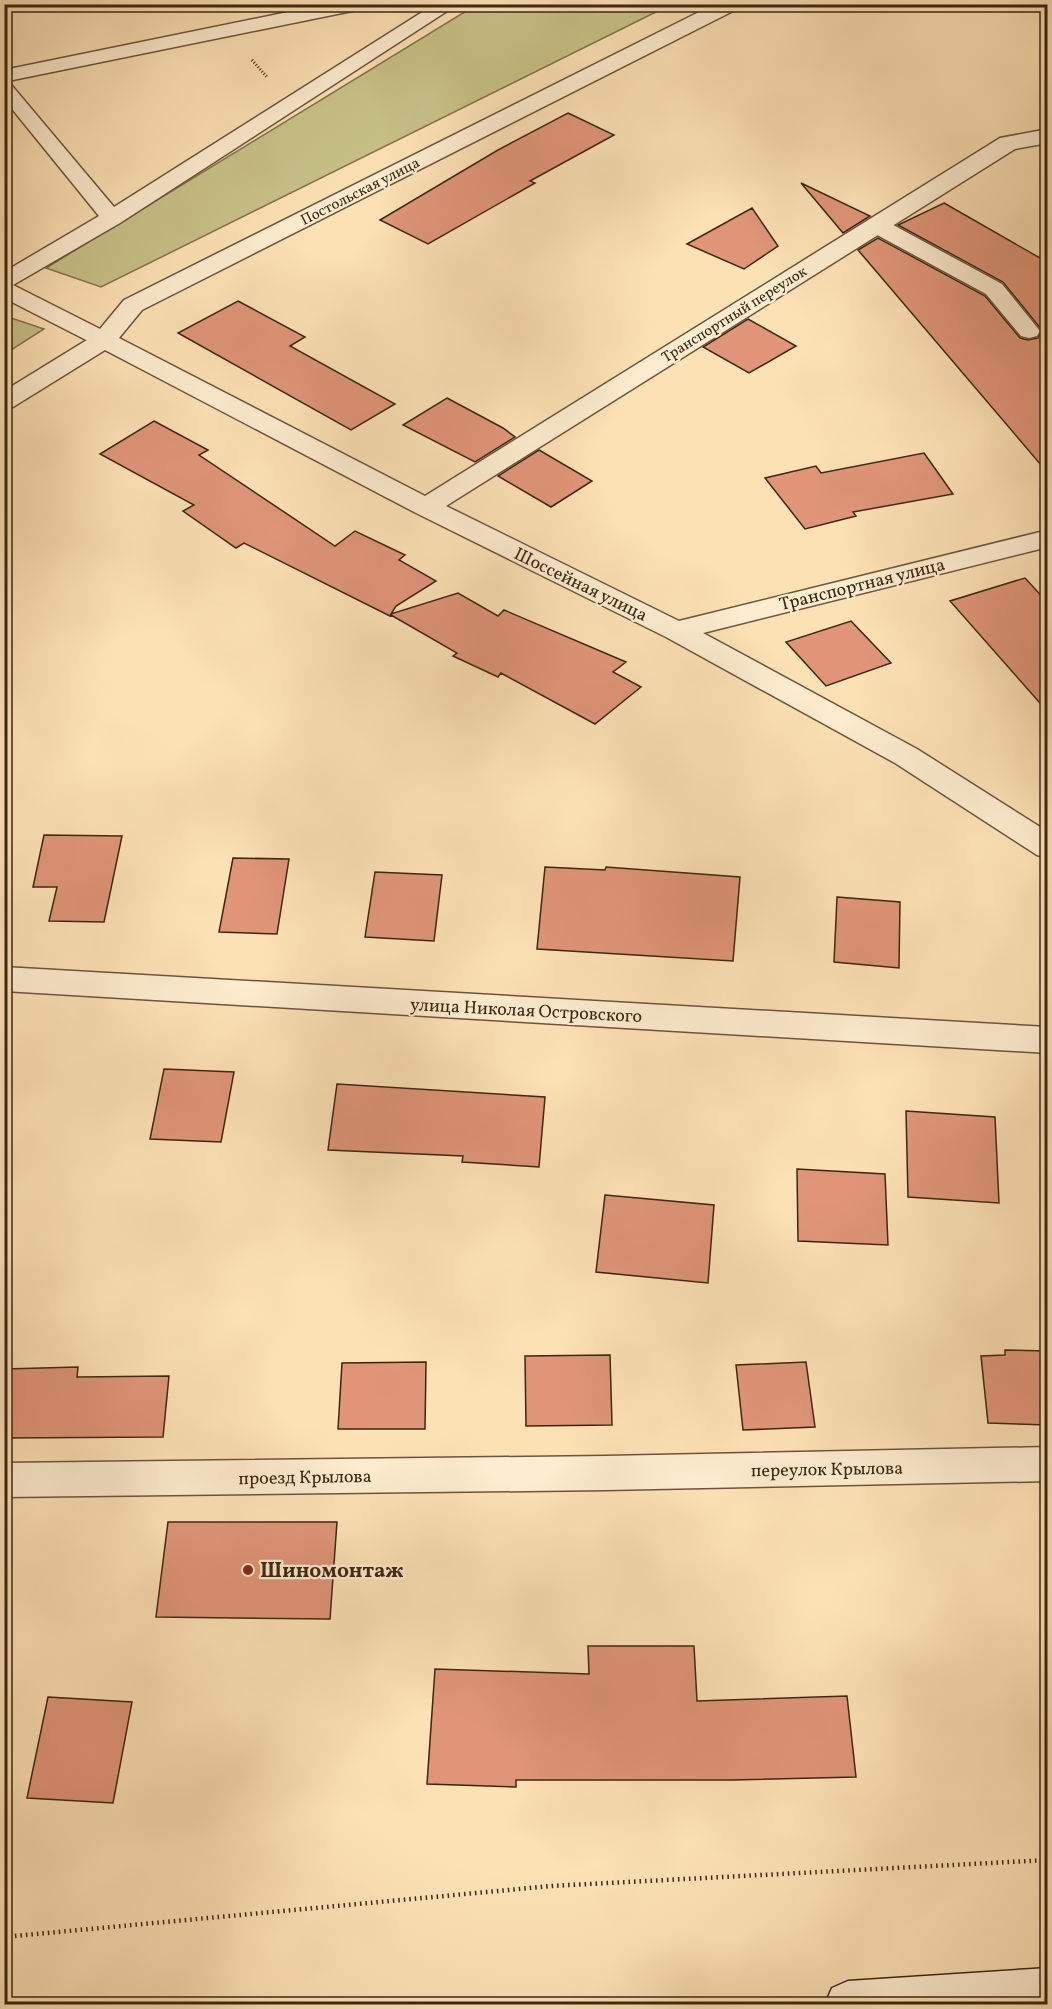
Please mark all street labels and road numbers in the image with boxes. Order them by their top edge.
street label: Постольская улица [297,153,424,231]
street label: Транспортный переулок [658,262,812,369]
street label: Шоссейная улица [509,542,651,629]
street label: Транспортная улица [777,553,948,618]
street label: улица Николая Островского [409,993,643,1030]
street label: переулок Крылова [751,1457,903,1484]
street label: проезд Крылова [238,1465,372,1492]

